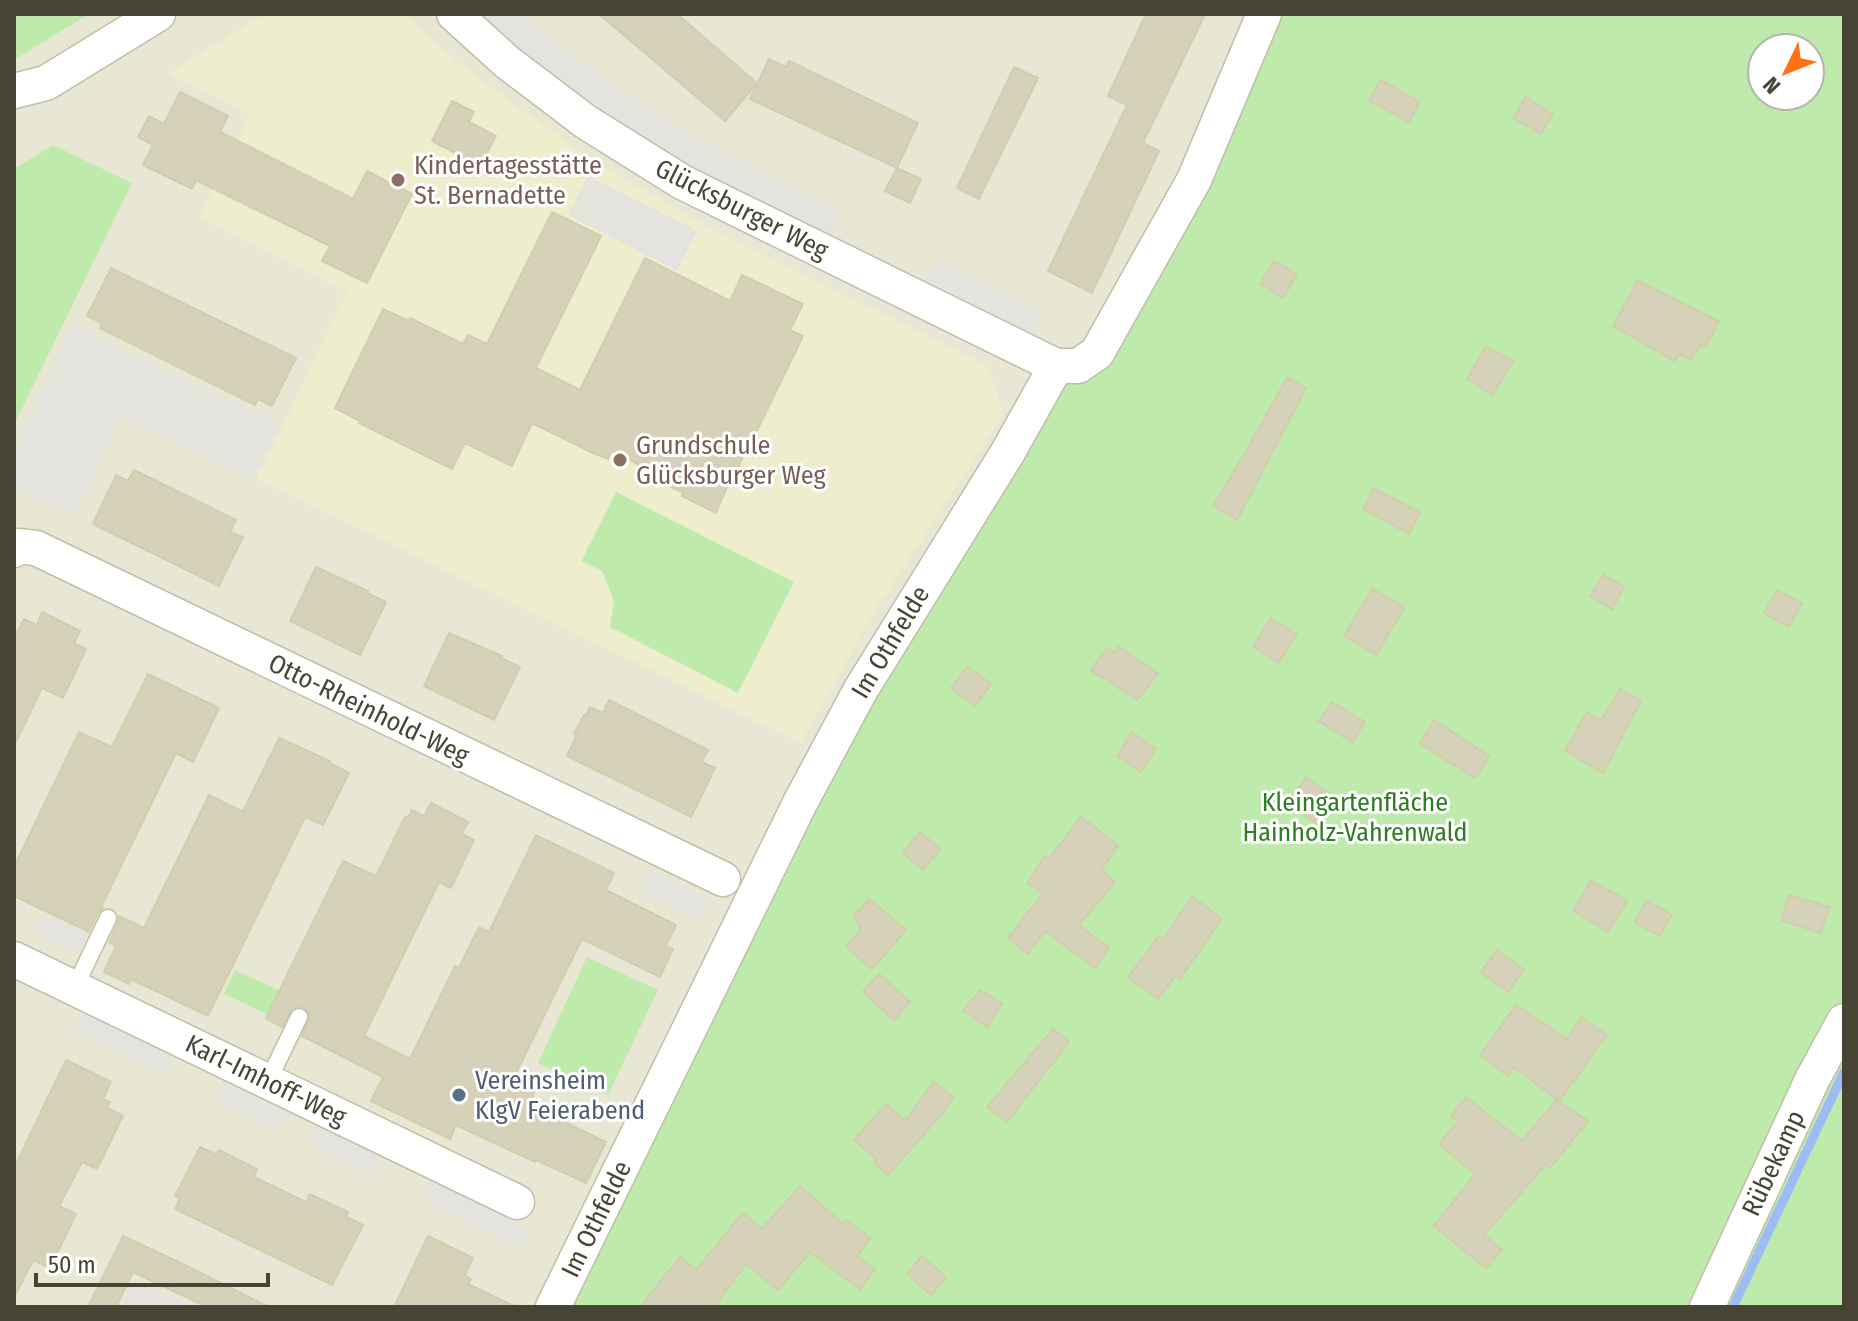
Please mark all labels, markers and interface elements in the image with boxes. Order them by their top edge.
north arrow [1746,32,1826,112]
text: N [1757,71,1786,99]
place label: Kindertagesstätte St. Bernadette [414,150,602,211]
street label: Glücksburger Weg [650,153,834,267]
marker: Kindertagesstätte St. Bernadette [389,171,407,189]
place label: Grundschule Glücksburger Weg [636,430,827,491]
marker: Grundschule Glücksburger Weg [611,451,629,469]
street label: Im Othfelde [845,580,936,704]
street label: Otto-Rheinhold-Weg [264,647,475,772]
park label: Kleingartenfläche Hainholz-Vahrenwald [1242,787,1468,848]
street label: Karl-Imhoff-Weg [180,1028,352,1133]
place label: Vereinsheim KlgV Feierabend [475,1065,645,1126]
marker: Vereinsheim KlgV Feierabend [450,1086,468,1104]
street label: Rübekamp [1736,1106,1811,1221]
street label: Im Othfelde [555,1156,638,1282]
scale bar [36,1237,268,1287]
text: 50 m [48,1251,96,1279]

